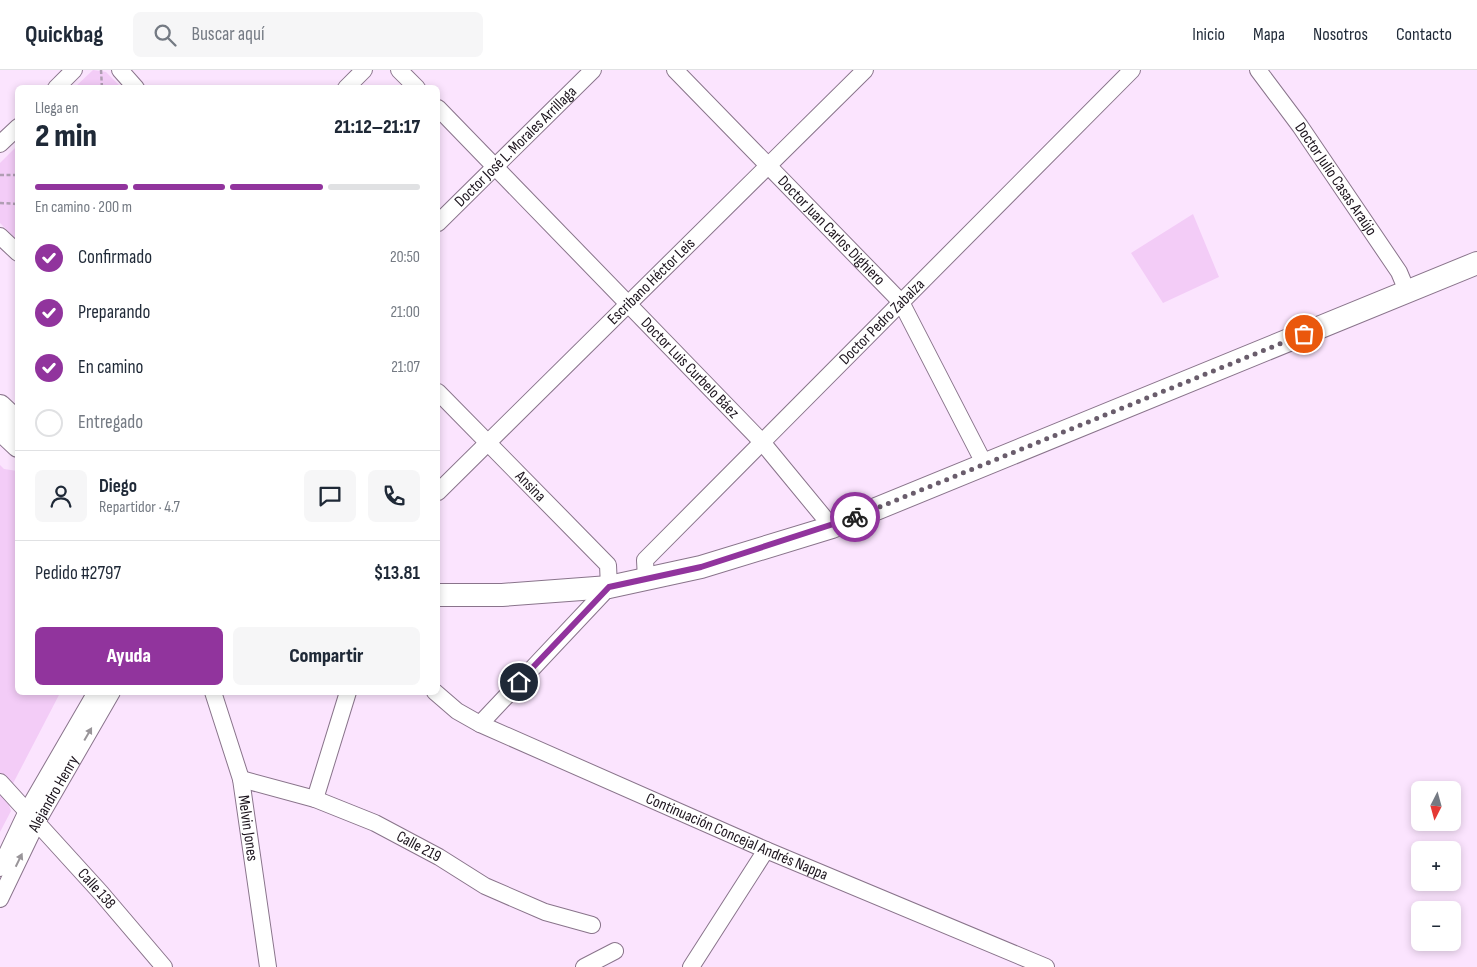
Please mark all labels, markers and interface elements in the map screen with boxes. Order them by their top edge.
search box [133,12,483,57]
text: Quickbag [25,20,103,49]
icon: search [151,21,179,49]
text: Buscar aquí [191,23,264,46]
text: Inicio [1192,24,1225,45]
text: Mapa [1253,24,1285,45]
text: Nosotros [1313,24,1368,45]
text: Contacto [1396,24,1452,45]
street label: Doctor José L. Morales Arrillaga [451,82,581,211]
text: Llega en [35,99,79,118]
text: 21:12–21:17 [334,116,420,139]
text: 2 min [35,117,97,156]
street label: Doctor Julio Casas Araújo [1291,119,1381,239]
street label: Doctor Juan Carlos Dighiero [774,172,889,289]
text: En camino · 200 m [35,198,132,217]
street label: Escribano Héctor Leis [604,234,699,328]
icon: check [35,244,63,272]
text: Confirmado [78,246,152,269]
text: 20:50 [390,248,420,267]
street label: Doctor Pedro Zabalza [835,275,928,369]
icon: check [35,299,63,327]
text: Preparando [78,301,150,324]
text: 21:00 [390,303,420,322]
street label: Doctor Luis Curbelo Báez [637,313,743,422]
pin [1283,313,1325,355]
icon: bag [1290,320,1318,348]
icon: check [35,354,63,382]
text: En camino [78,356,143,379]
text: 21:07 [391,358,420,377]
text: Entregado [78,411,143,434]
street label: Ansina [511,466,550,506]
button: person [35,470,87,522]
button: chat [304,470,356,522]
button: phone [368,470,420,522]
text: Diego [99,475,137,498]
courier [830,492,880,542]
text: Repartidor · 4.7 [99,498,180,517]
icon: bike [841,503,869,531]
text: Pedido #2797 [35,562,121,585]
text: $13.81 [374,562,420,585]
button: Ayuda [35,627,223,685]
button: Compartir [233,627,420,685]
pin [498,661,540,703]
icon: home [505,668,533,696]
one-way arrow [83,727,92,741]
street label: Alejandro Henry [24,752,83,836]
north arrow [1411,781,1461,831]
map controls [1411,781,1461,951]
street label: Continuación Concejal Andrés Nappa [643,789,831,884]
street label: Melvin Jones [234,794,262,863]
street label: Calle 219 [393,827,445,866]
button: + [1411,841,1461,891]
one-way arrow [15,853,23,867]
street label: Calle 138 [74,864,120,913]
button: − [1411,901,1461,951]

